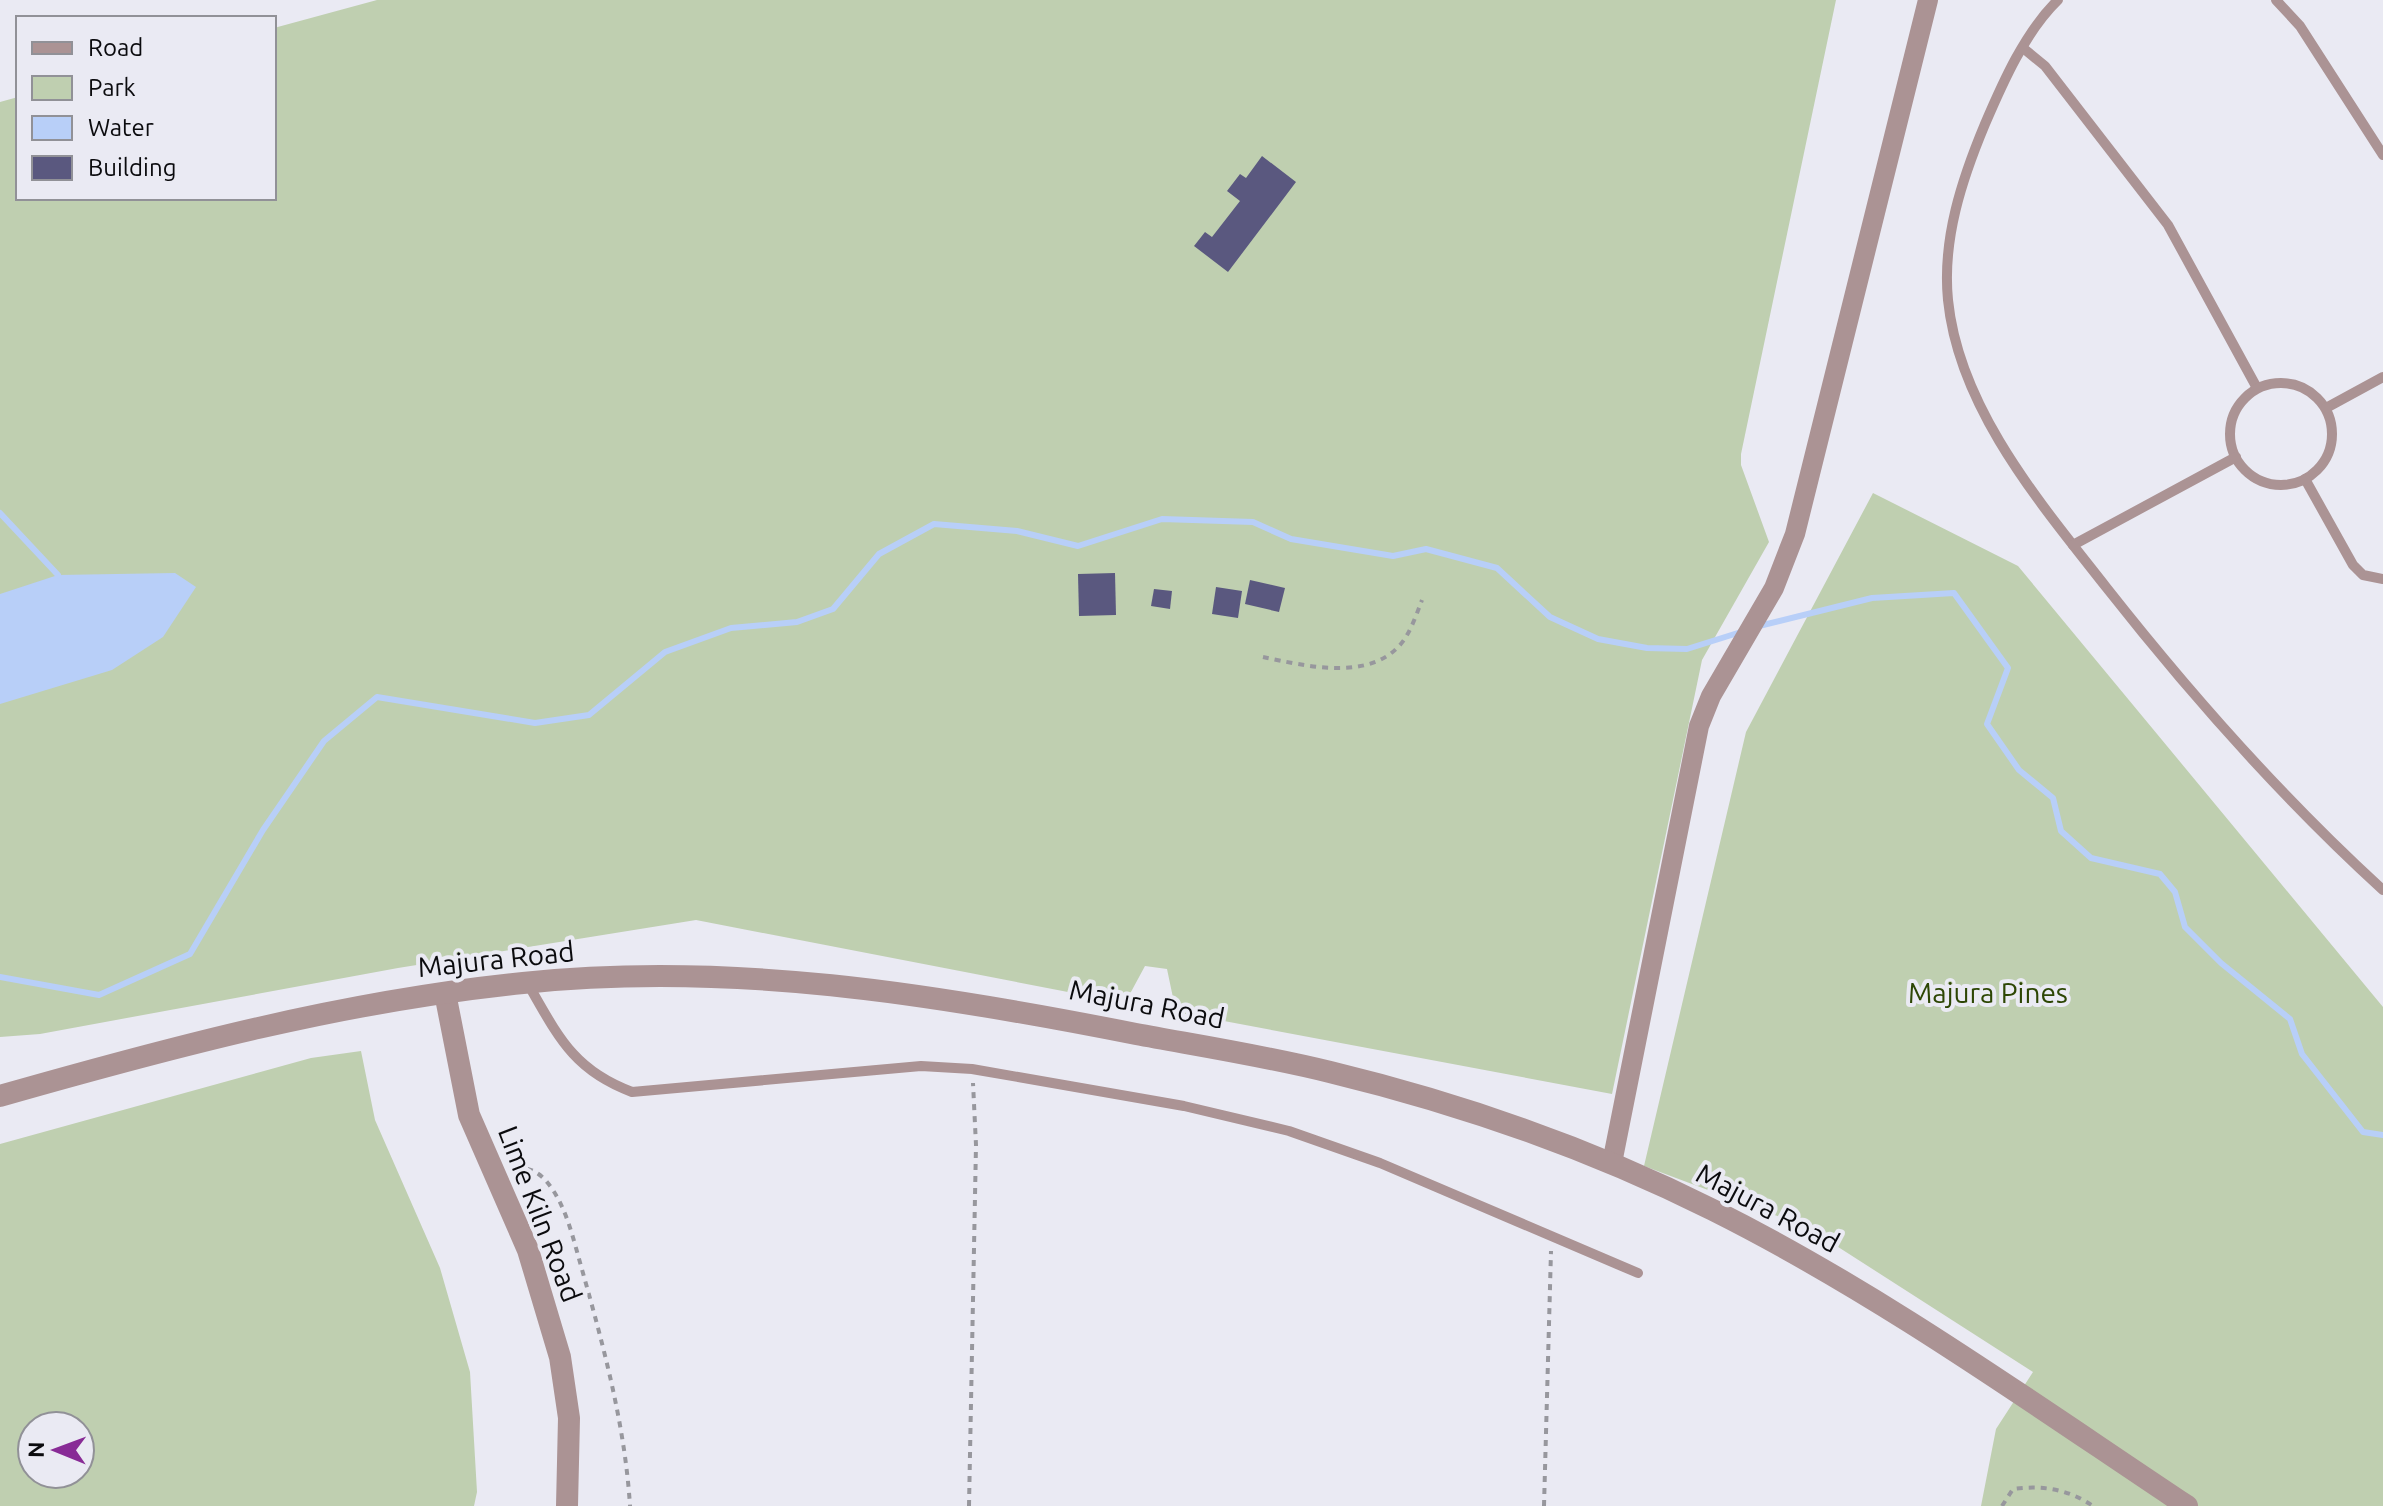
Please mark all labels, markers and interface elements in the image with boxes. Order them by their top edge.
legend [16,16,276,200]
text: Road [88,34,143,61]
text: Park [88,74,136,101]
text: Water [88,114,154,141]
text: Building [88,154,176,181]
street label: Majura Road [416,935,576,982]
street label: Majura Road [1067,973,1227,1034]
park label: Majura Pines [1908,977,2068,1008]
street label: Lime Kiln Road [493,1122,588,1306]
street label: Majura Road [1691,1157,1845,1258]
north arrow [16,1410,96,1490]
text: N [23,1441,48,1458]

